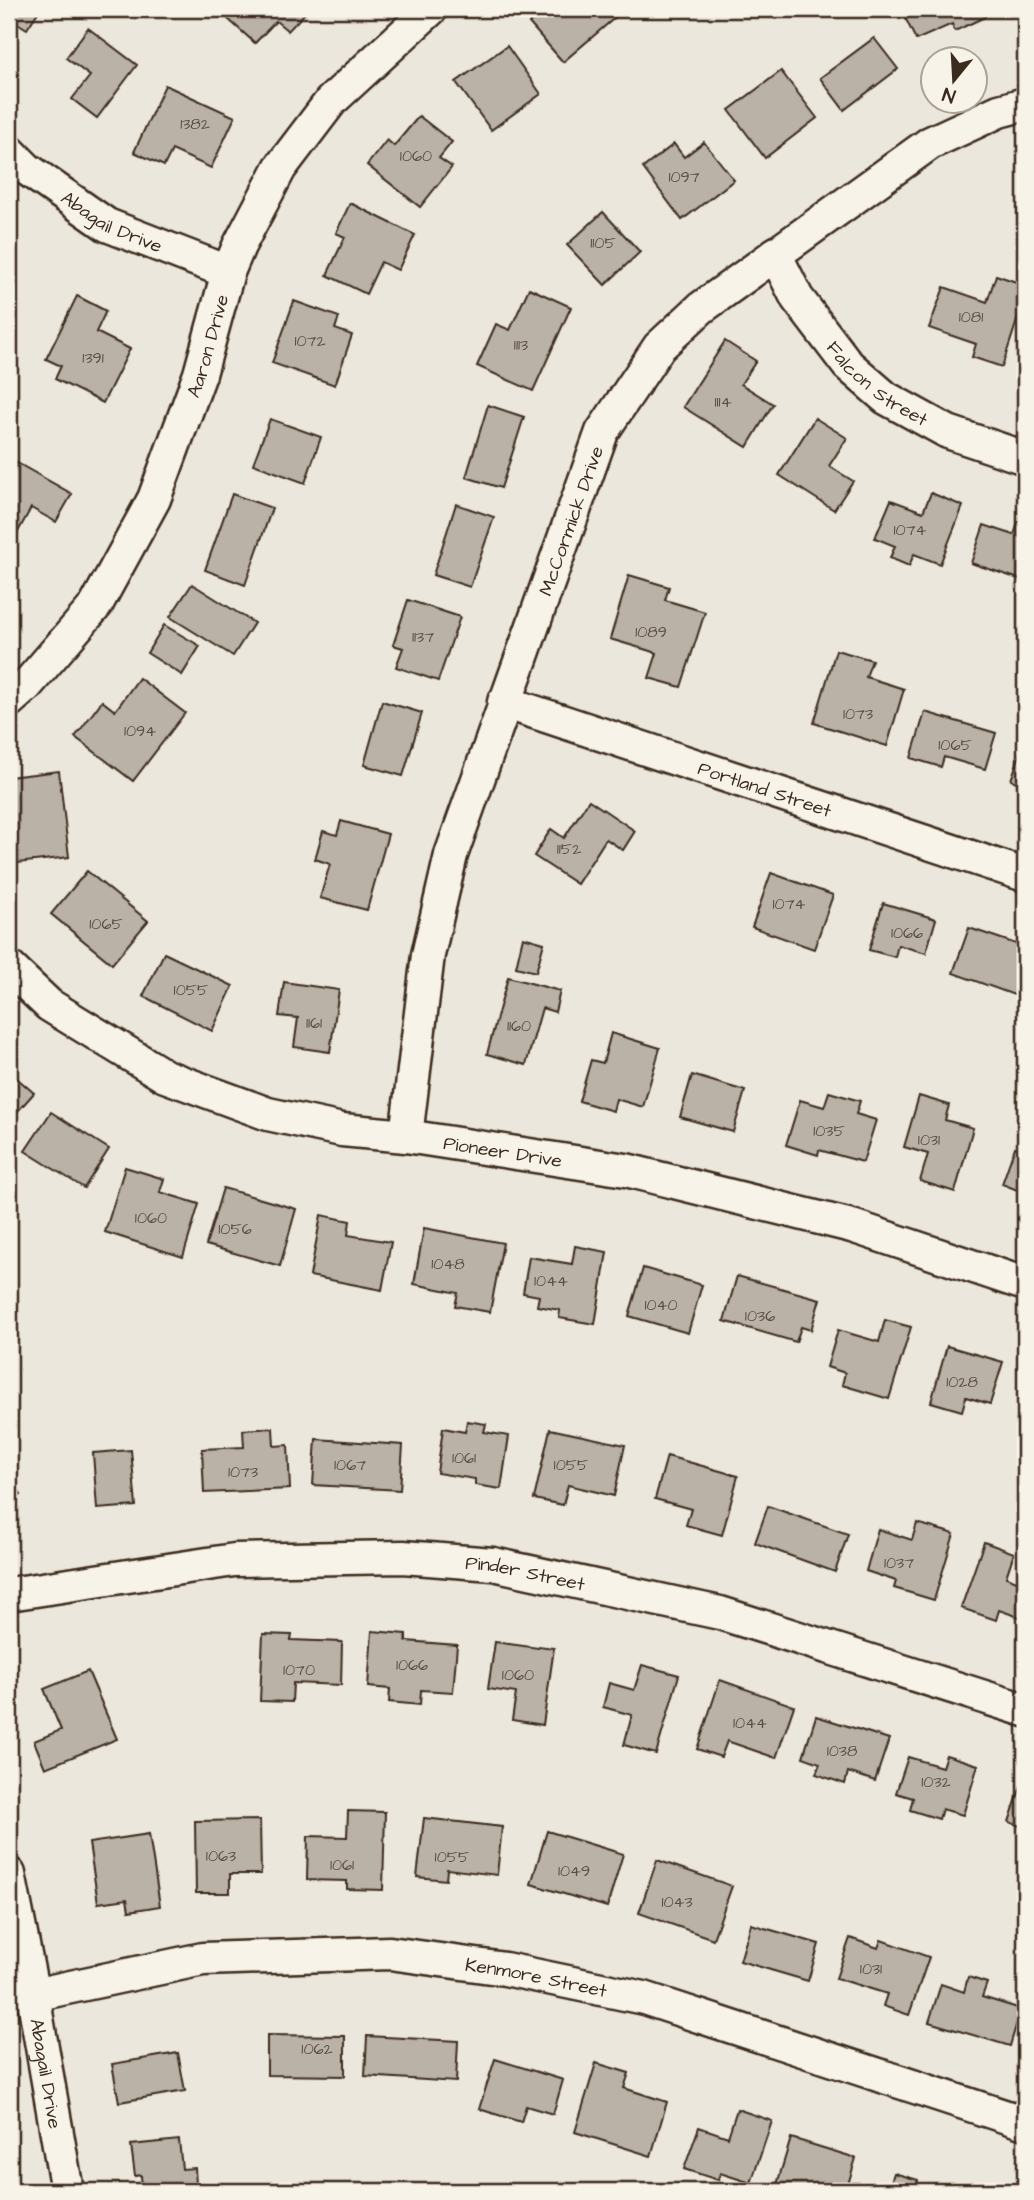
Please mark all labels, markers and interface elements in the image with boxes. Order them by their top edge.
north arrow [918,46,988,116]
text: N [939,80,959,109]
house number: 1382 [180,113,210,135]
house number: 1060 [400,145,432,167]
house number: 1097 [668,166,700,188]
street label: Abagail Drive [55,185,166,260]
house number: 1105 [590,232,616,254]
street label: Aaron Drive [181,292,236,401]
house number: 1081 [959,306,983,328]
house number: 1072 [294,330,326,352]
house number: 1113 [514,334,528,356]
street label: Falcon Street [819,336,933,434]
house number: 1391 [82,347,104,369]
house number: 1114 [714,391,732,413]
street label: McCormick Drive [533,443,611,600]
house number: 1074 [894,519,927,541]
house number: 1089 [635,621,667,643]
house number: 1137 [412,626,434,648]
house number: 1073 [843,703,873,725]
house number: 1094 [124,720,156,742]
house number: 1065 [938,734,972,756]
street label: Portland Street [694,755,835,825]
house number: 1152 [557,838,581,860]
house number: 1074 [773,893,806,915]
house number: 1065 [89,913,123,935]
house number: 1066 [891,922,923,944]
house number: 1055 [174,979,209,1001]
house number: 1161 [306,1012,322,1034]
house number: 1160 [507,1015,531,1037]
house number: 1035 [813,1120,845,1142]
house number: 1031 [918,1129,940,1151]
street label: Pioneer Drive [441,1130,564,1175]
house number: 1060 [135,1207,167,1229]
house number: 1056 [218,1218,252,1240]
house number: 1048 [431,1253,465,1275]
house number: 1044 [534,1270,568,1292]
house number: 1040 [644,1294,678,1316]
house number: 1036 [745,1305,775,1327]
house number: 1028 [946,1371,978,1393]
house number: 1061 [452,1447,476,1469]
house number: 1067 [334,1454,366,1476]
house number: 1055 [554,1454,589,1476]
house number: 1073 [228,1461,258,1483]
street label: Pinder Street [464,1550,588,1599]
house number: 1037 [884,1552,914,1574]
house number: 1066 [396,1654,428,1676]
house number: 1070 [283,1659,315,1681]
house number: 1060 [502,1664,534,1686]
house number: 1044 [733,1712,767,1734]
house number: 1038 [827,1740,857,1762]
house number: 1032 [921,1771,951,1793]
house number: 1063 [206,1845,236,1867]
house number: 1055 [435,1846,470,1868]
house number: 1061 [330,1854,354,1876]
house number: 1049 [558,1860,590,1882]
house number: 1043 [661,1891,693,1913]
street label: Kenmore Street [463,1952,609,2005]
house number: 1031 [860,1958,882,1980]
street label: Abagail Drive [22,2017,68,2131]
house number: 1062 [301,2038,333,2060]

